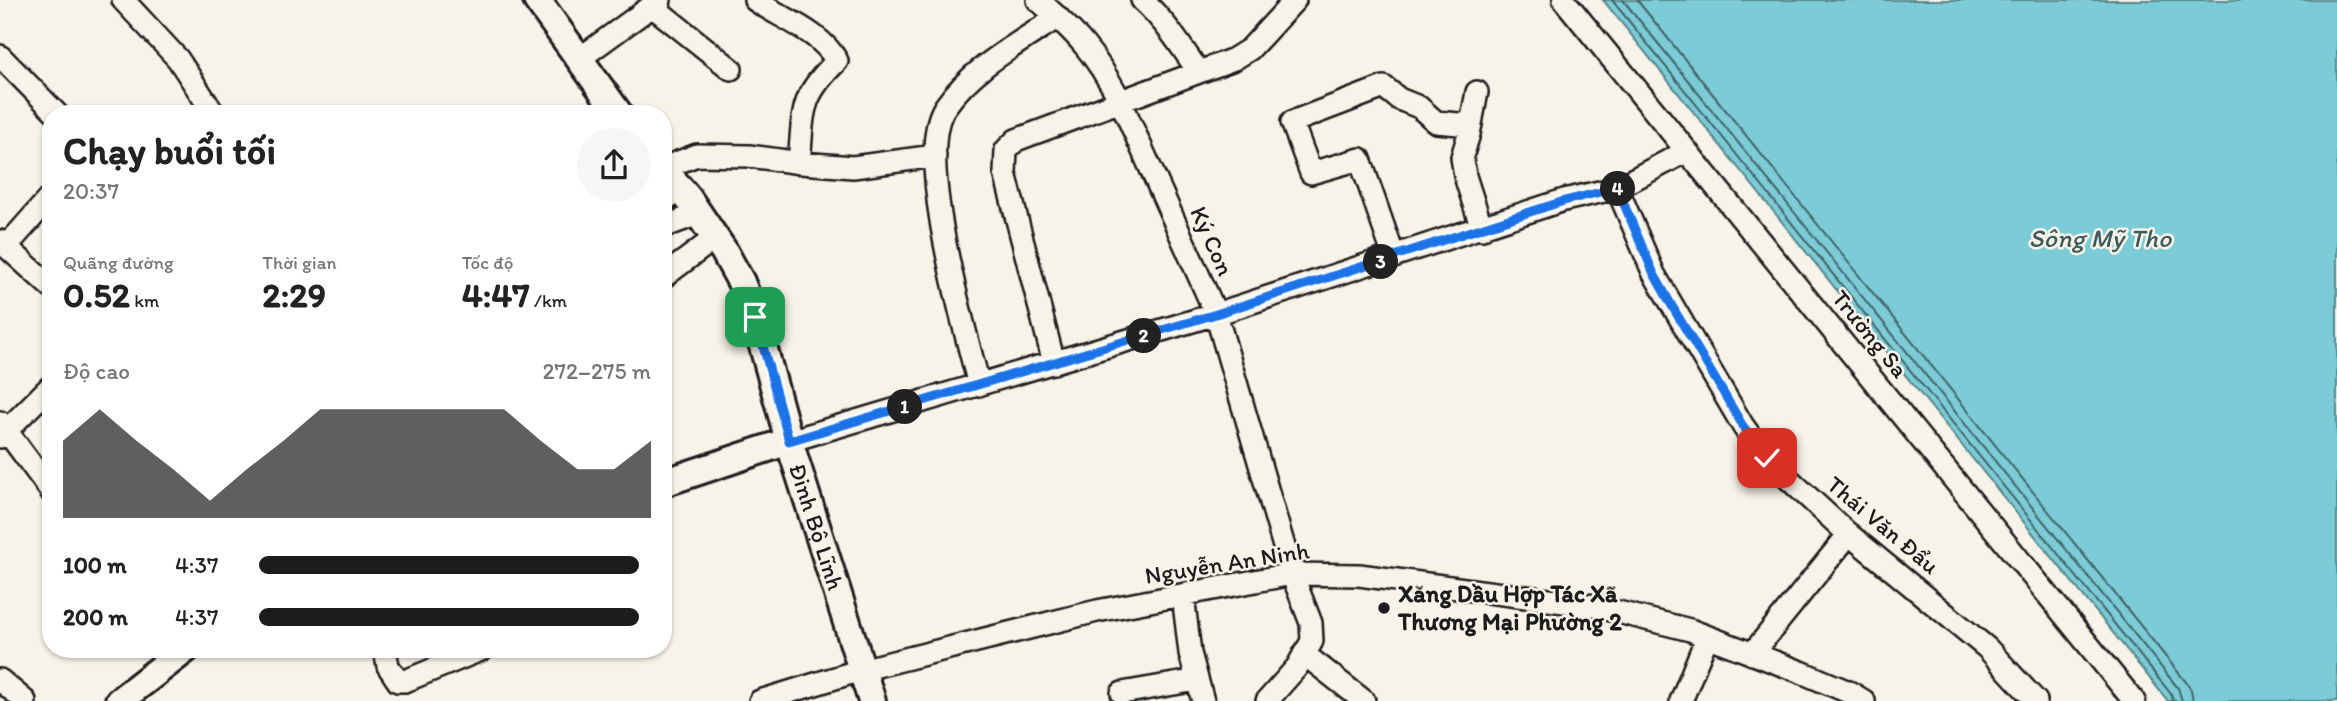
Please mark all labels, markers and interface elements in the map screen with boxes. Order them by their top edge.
text: Chạy buổi tối [63,128,276,174]
button: share [577,128,651,202]
pin: 4 [1600,172,1636,206]
text: 20:37 [63,177,119,205]
text: 4 [1612,177,1623,200]
street label: Ký Con [1184,202,1241,280]
water label: Sông Mỹ Tho [2029,222,2172,254]
pin: 3 [1364,244,1398,280]
text: 3 [1375,250,1386,273]
text: Quãng đường [63,251,174,274]
text: Thời gian [262,251,337,274]
text: Tốc độ [462,251,514,274]
text: 0.52 [63,274,130,316]
text: 2:29 [262,274,326,316]
text: 4:47 [462,274,530,316]
street label: Trường Sa [1826,284,1915,384]
pin [725,287,785,347]
text: km [130,289,159,312]
text: /km [530,289,567,312]
icon: arrive [736,298,774,336]
pin: 2 [1126,318,1162,354]
text: 2 [1139,324,1149,347]
text: Độ cao [63,357,130,385]
text: 272–275 m [542,357,651,385]
pin: 1 [888,390,922,424]
text: 1 [900,395,909,418]
pin [1737,428,1797,488]
icon: check [1748,439,1786,477]
street label: Đinh Bộ Lĩnh [783,460,851,593]
street label: Thái Văn Đẩu [1821,469,1945,580]
street label: Nguyễn An Ninh [1143,535,1311,590]
text: 100 m [63,551,127,579]
text: 4:37 [175,551,218,579]
place label: Xăng Dầu Hợp Tác Xã Thương Mại Phường 2 [1397,579,1622,637]
marker: Xăng Dầu Hợp Tác Xã Thương Mại Phường 2 [1376,600,1392,616]
text: 200 m [63,603,128,631]
text: 4:37 [175,603,218,631]

